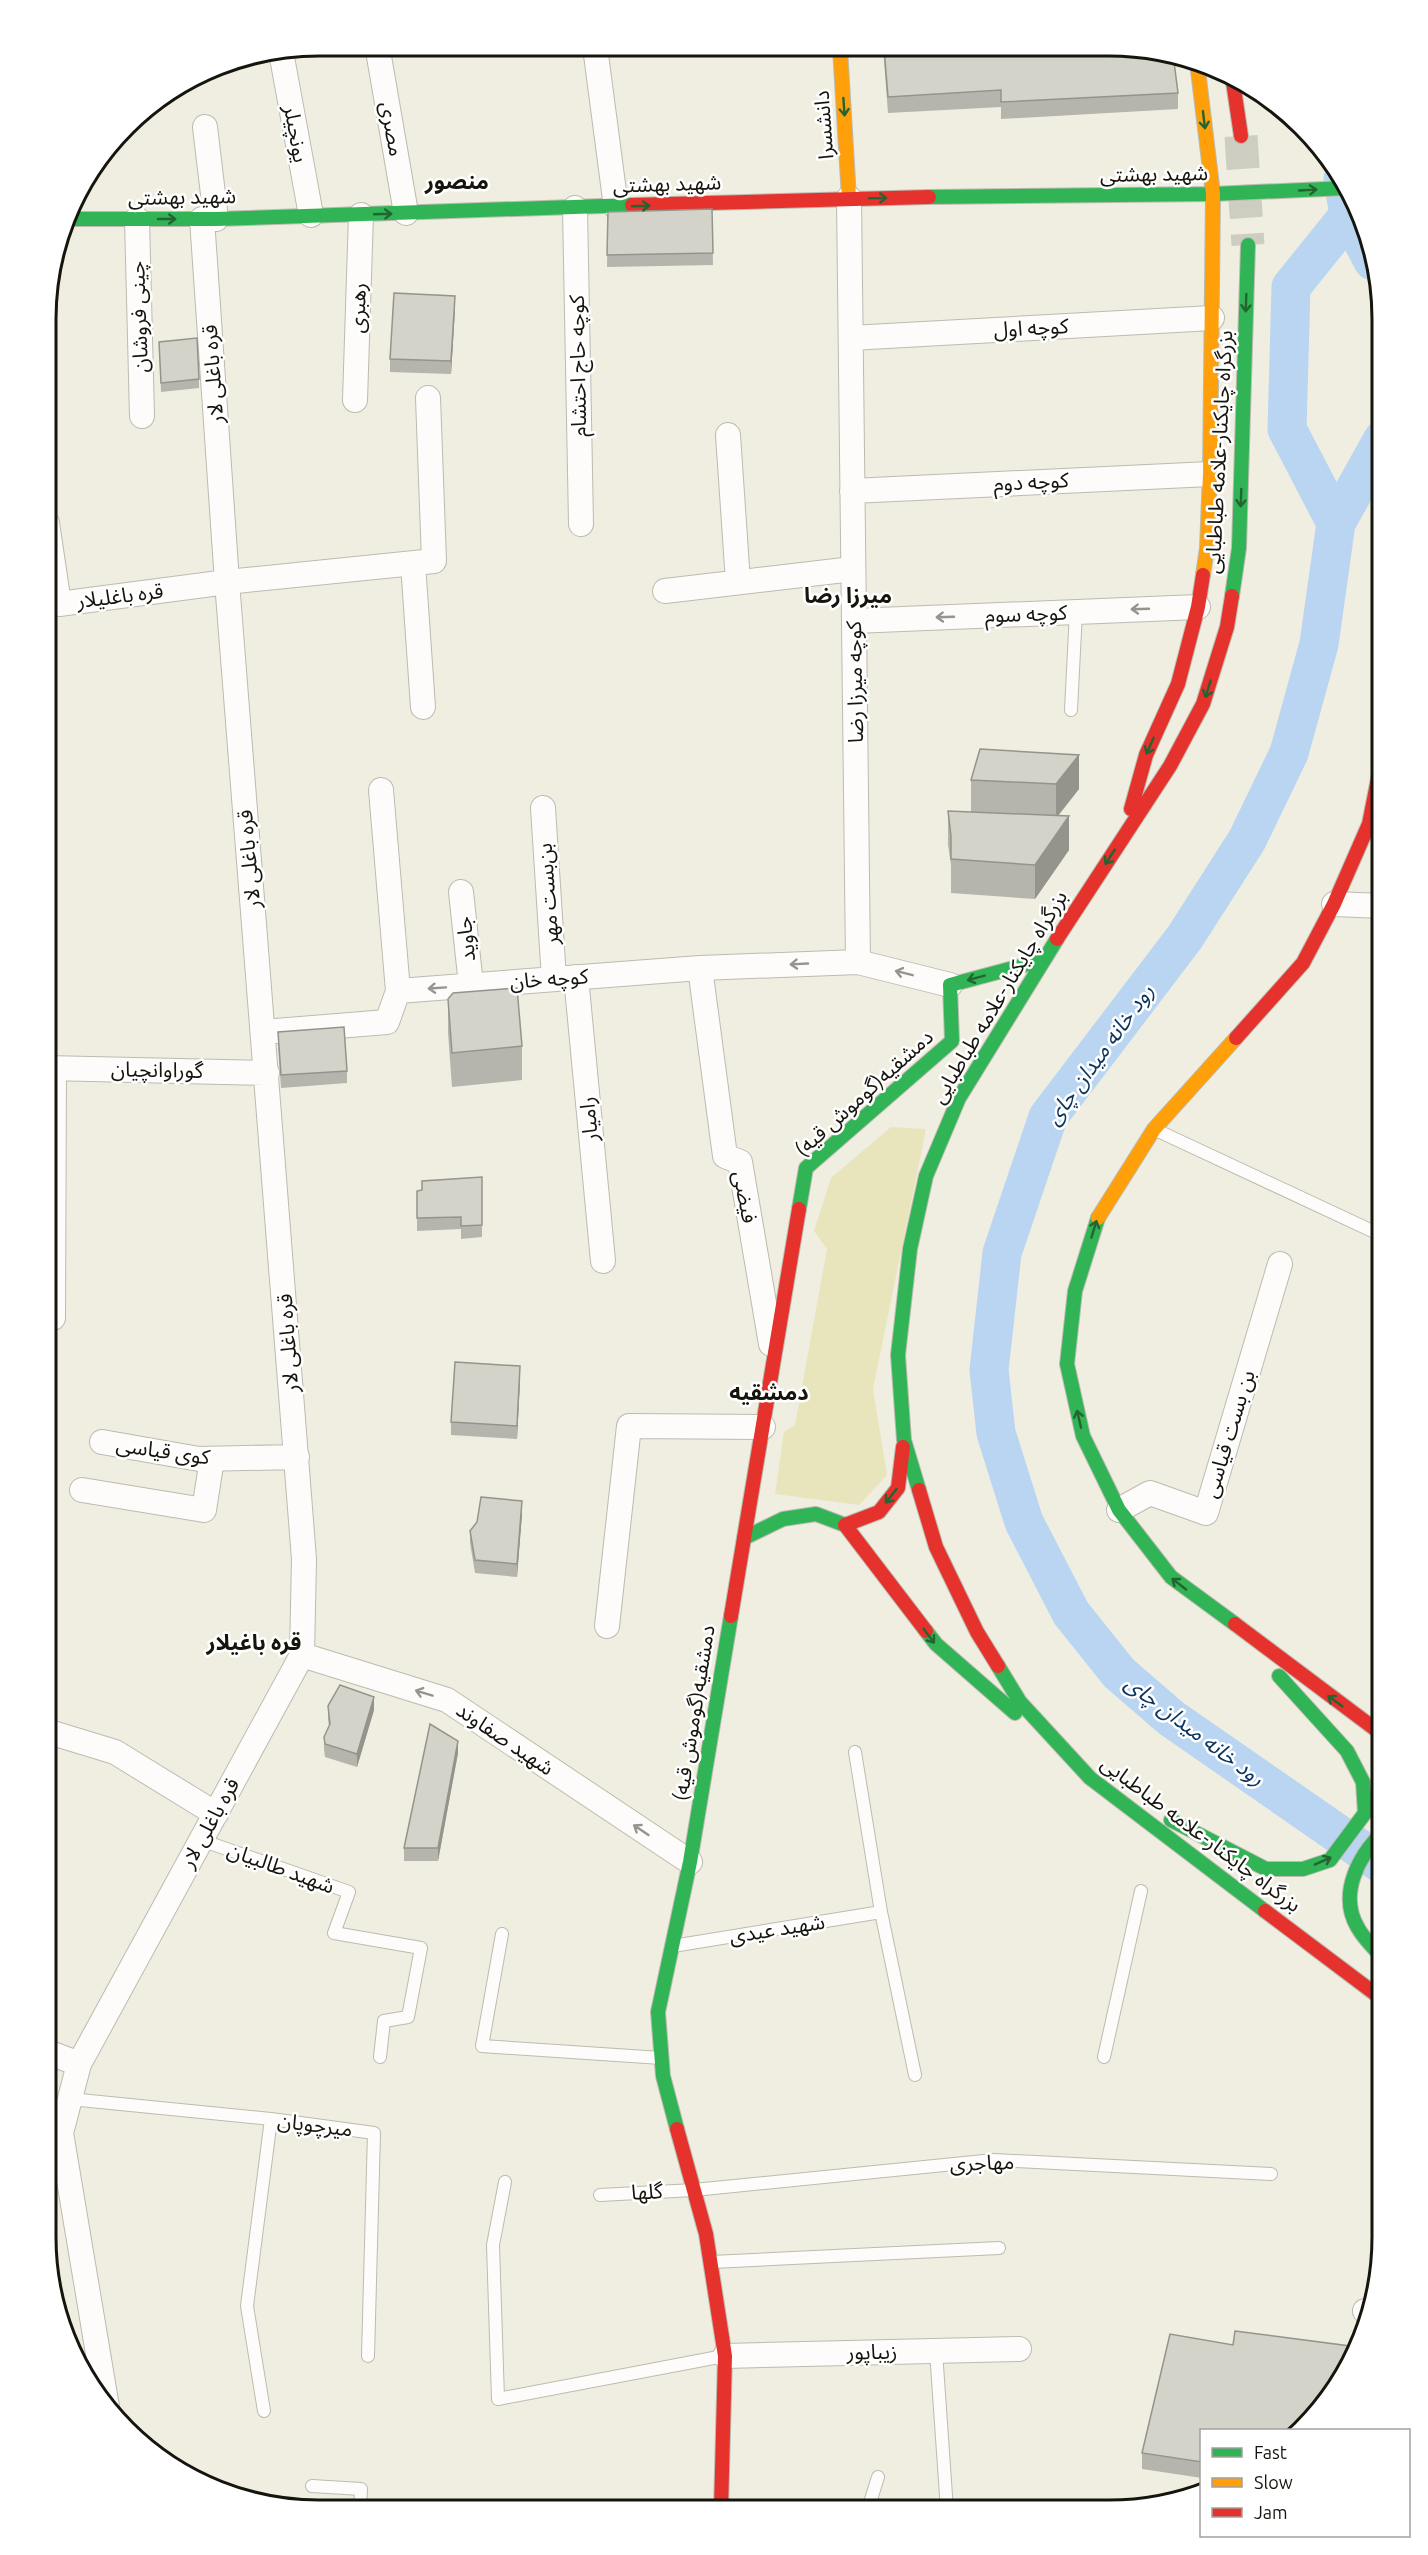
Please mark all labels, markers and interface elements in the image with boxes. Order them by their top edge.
street label: دانشسرا [809,90,838,160]
one-way arrow [839,96,850,116]
street label: مصری [375,100,410,158]
street label: یونچیلر [278,102,314,165]
one-way arrow [1199,109,1210,129]
street label: شهید بهشتى [1100,160,1208,187]
district label: منصور [424,168,489,195]
street label: شهید بهشتى [612,169,722,198]
street label: شهید بهشتى [128,183,236,210]
one-way arrow [1298,185,1318,196]
one-way arrow [867,192,887,204]
one-way arrow [631,201,651,212]
one-way arrow [373,208,393,220]
one-way arrow [157,213,177,225]
street label: چینی فروشان [124,261,154,373]
street label: رهبری [344,282,371,334]
one-way arrow [1240,293,1252,313]
street label: کوچه حاج احتشام [564,294,595,437]
street label: کوچه اول [993,313,1069,343]
street label: قره باغلی لار [197,324,228,425]
street label: بزرگراه چایکنار-علامه طباطبایی [1200,329,1238,575]
street label: کوچه دوم [993,467,1070,500]
one-way arrow [1235,488,1246,508]
street label: قره باغلیلار [74,578,165,613]
district label: میرزا رضا [804,582,892,609]
street label: کوچه سوم [984,600,1068,631]
one-way arrow [1130,603,1150,615]
one-way arrow [935,612,955,623]
street label: کوچه میرزا رضا [841,620,869,743]
one-way arrow [1202,679,1213,698]
one-way arrow [1144,736,1155,755]
street label: قره باغلی لار [232,809,265,910]
street label: بن‌بست مهر [531,842,564,947]
one-way arrow [1103,848,1115,865]
street label: بزرگراه چایکنار-علامه طباطبایی [925,886,1073,1108]
street label: جاوید [451,915,480,963]
one-way arrow [790,959,810,970]
street label: کوچه خان [509,963,590,995]
one-way arrow [895,967,914,979]
one-way arrow [967,973,986,984]
water label: رود خانه میدان چای [1039,979,1160,1131]
one-way arrow [428,983,448,994]
street label: دمشقیه(گوموش قیه) [789,1024,938,1161]
street label: گوراوانچیان [111,1056,204,1084]
street label: رامیار [574,1096,603,1143]
street label: فیضی [728,1169,763,1225]
one-way arrow [1089,1220,1100,1239]
street label: قره باغلی لار [272,1293,303,1394]
street label: بن بست قیاسی [1197,1367,1260,1501]
district label: دمشقیه [729,1379,809,1405]
one-way arrow [1073,1410,1084,1430]
street label: کوی قیاسی [114,1432,212,1470]
one-way arrow [885,1488,898,1504]
one-way arrow [1172,1577,1188,1590]
street label: دمشقیه(گوموش قیه) [667,1623,720,1803]
one-way arrow [923,1627,936,1643]
district label: قره باغیلار [206,1629,301,1656]
water label: رود خانه میدان چای [1119,1669,1270,1792]
one-way arrow [415,1687,434,1698]
one-way arrow [1328,1695,1344,1707]
street label: شهید صفاوند [452,1697,559,1780]
street label: بزرگراه چایکنار-علامه طباطبایی [1096,1750,1306,1918]
street label: قره باغلی لار [174,1773,244,1873]
one-way arrow [633,1823,650,1836]
street label: شهید طالبیان [224,1837,338,1898]
one-way arrow [1314,1855,1332,1867]
street label: شهید عیدی [727,1909,827,1948]
street label: میرچوپان [276,2108,354,2143]
street label: مهاجری [949,2149,1015,2176]
street label: گلها [630,2178,664,2205]
street label: زیباپور [845,2339,898,2366]
legend [1200,2429,1410,2537]
text: Fast [1254,2442,1287,2462]
text: Slow [1254,2472,1293,2492]
text: Jam [1254,2502,1288,2522]

